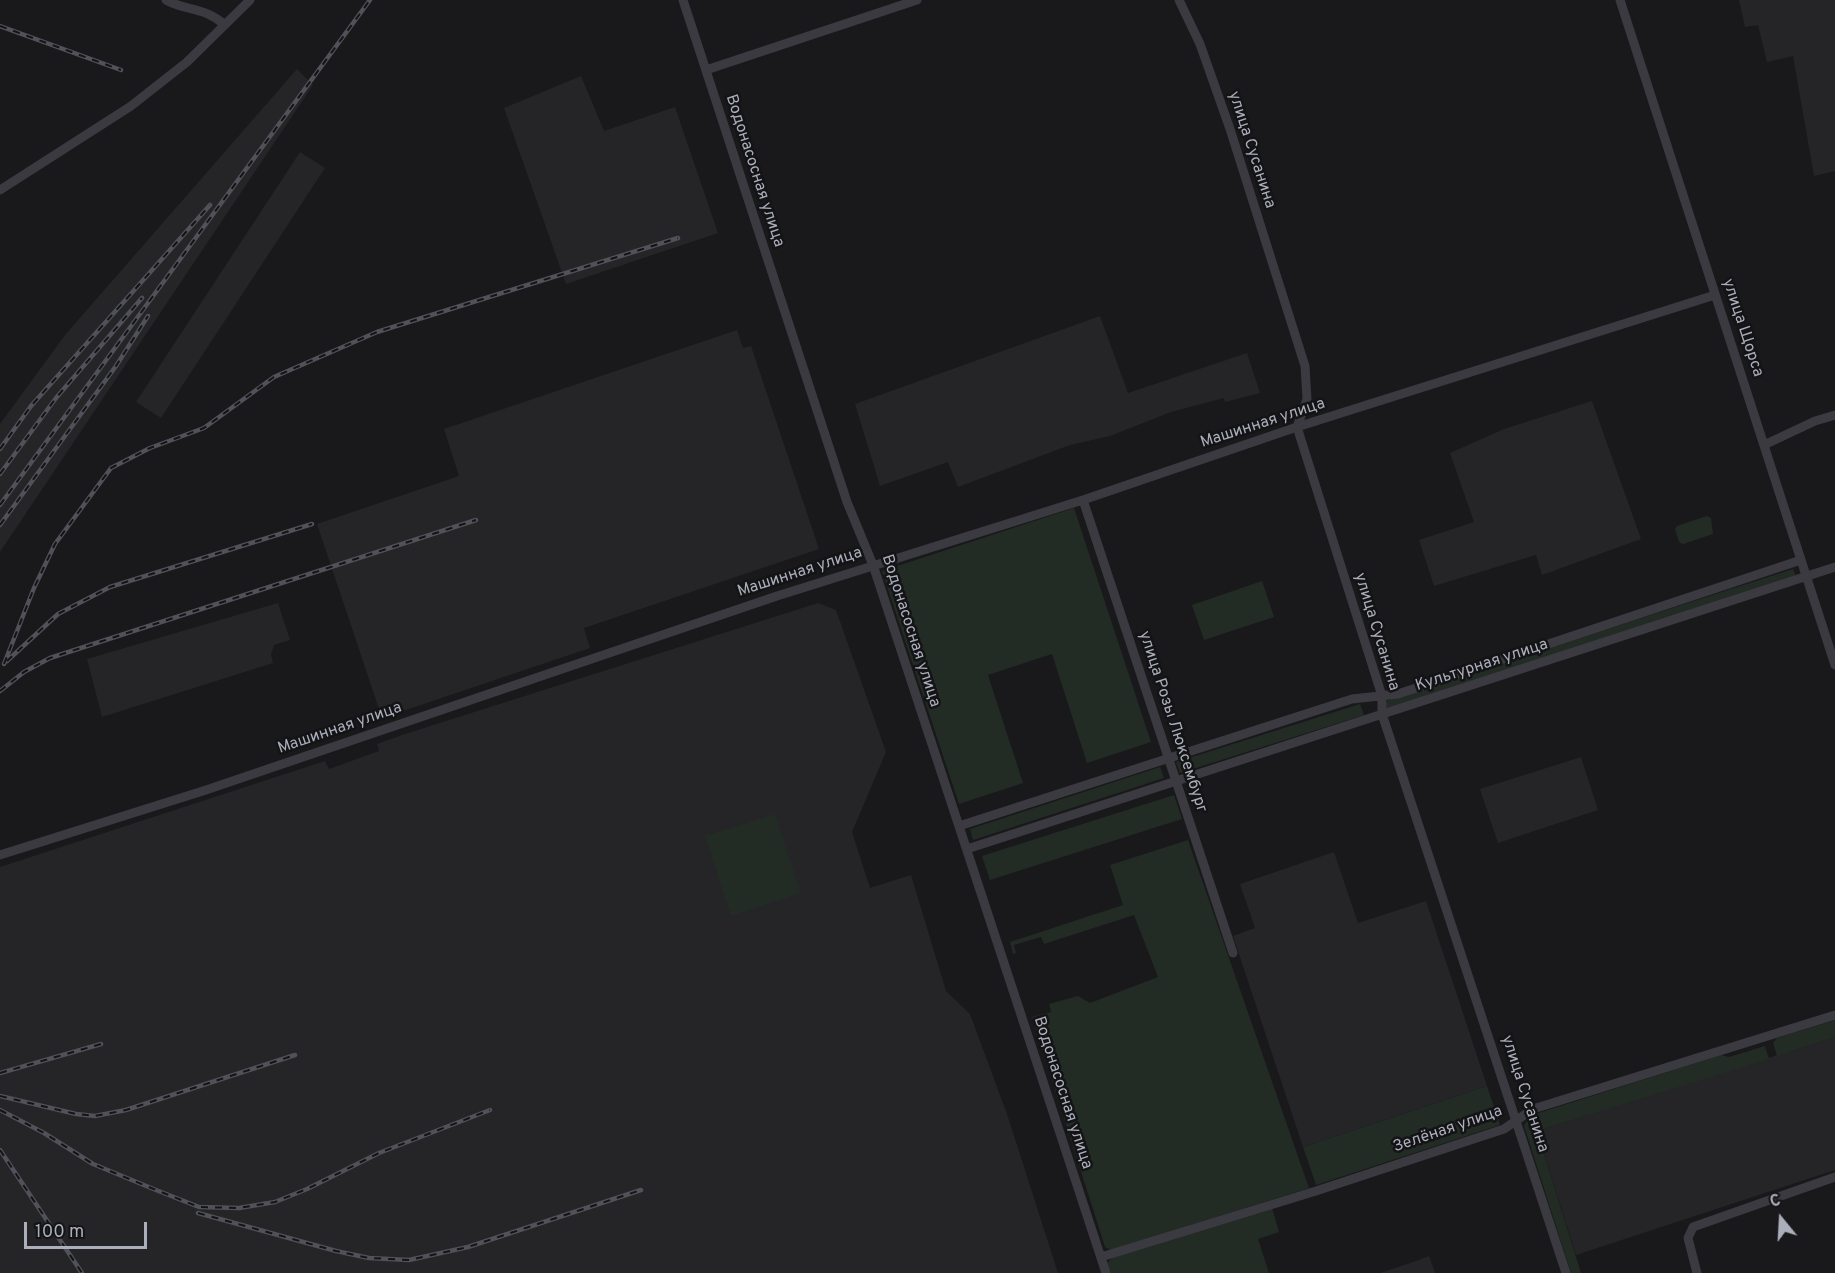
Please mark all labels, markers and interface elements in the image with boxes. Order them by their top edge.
street label: улица Сусанина [1223,89,1279,211]
street label: Водонасосная улица [720,92,788,250]
street label: улица Щорса [1717,277,1767,379]
street label: Машинная улица [1198,395,1328,453]
street label: Машинная улица [735,544,865,602]
street label: Водонасосная улица [876,552,944,710]
street label: улица Сусанина [1349,571,1403,693]
street label: улица Розы Люксембург [1134,629,1210,815]
street label: Культурная улица [1413,636,1551,696]
street label: Машинная улица [276,699,404,759]
street label: Водонасосная улица [1028,1014,1096,1172]
street label: улица Сусанина [1496,1033,1552,1155]
street label: Зелёная улица [1391,1102,1505,1158]
north arrow [1751,1189,1811,1249]
text: С [1767,1191,1783,1213]
scale bar [27,1210,150,1248]
text: 100 m [35,1221,84,1244]

